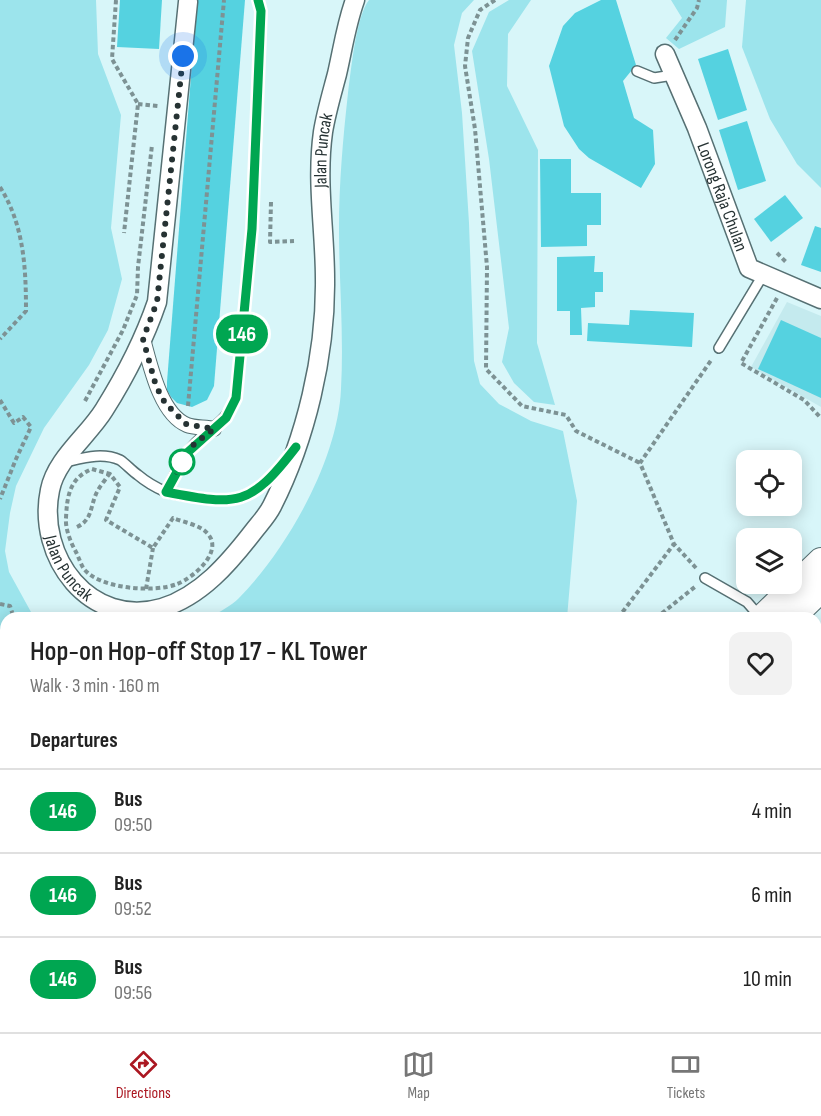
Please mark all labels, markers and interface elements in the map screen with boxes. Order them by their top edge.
your location [168,41,198,71]
street label: Jalan Puncak [310,111,337,189]
street label: Lorong Raja Chulan [692,140,752,254]
line badge: 146 [208,314,276,354]
text: 146 [228,322,256,347]
unlabelled marker [169,449,195,475]
map controls [736,450,802,594]
button: locate [736,450,802,516]
button: layers [736,528,802,594]
street label: Jalan Puncak [40,532,97,606]
button: heart [729,632,792,695]
text: Hop-on Hop-off Stop 17 - KL Tower [30,635,367,668]
text: Walk · 3 min · 160 m [30,674,160,698]
text: Departures [30,727,118,754]
text: Bus [114,786,143,813]
text: 4 min [752,798,792,825]
text: 146 [49,799,77,824]
text: 09:50 [114,813,153,837]
text: Bus [114,870,143,897]
text: 6 min [751,882,792,909]
text: 146 [49,883,77,908]
text: 09:52 [114,897,152,921]
text: Bus [114,954,143,981]
text: 10 min [743,966,792,993]
text: 146 [49,967,77,992]
text: 09:56 [114,981,152,1005]
tab: Directions [116,1048,171,1103]
tab: Map [402,1048,435,1103]
tab: Tickets [667,1048,705,1103]

